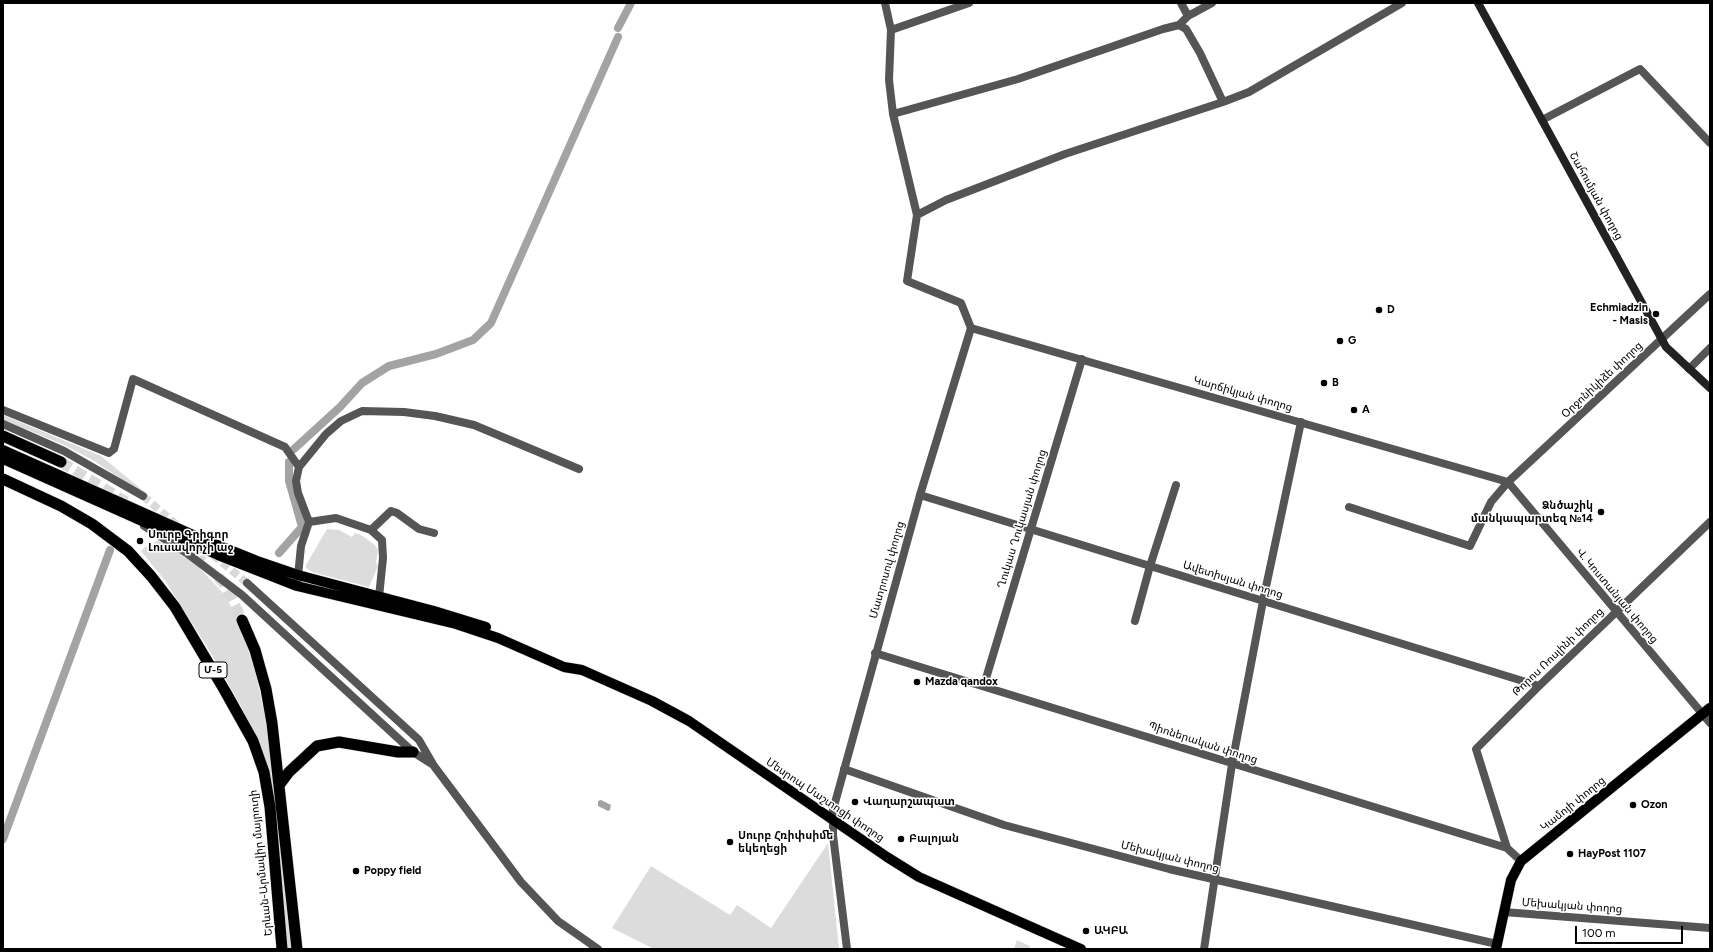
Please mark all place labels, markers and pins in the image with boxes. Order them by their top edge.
place label: Echmiadzin - Masis [1590,301,1648,327]
place label: D [1387,303,1395,317]
marker: D [1374,305,1384,315]
marker: Echmiadzin - Masis [1651,309,1661,319]
place label: G [1348,334,1356,348]
marker: G [1335,336,1345,346]
place label: B [1332,376,1339,390]
marker: B [1319,378,1329,388]
place label: A [1362,403,1370,417]
marker: A [1349,405,1359,415]
place label: Ձնծաշիկ մանկապարտեզ №14 [1471,499,1593,525]
marker: Ձնծաշիկ մանկապարտեզ №14 [1596,507,1606,517]
place label: Սուրբ Գրիգոր Լուսավորչի աջ [148,528,233,554]
marker: Սուրբ Գրիգոր Լուսավորչի աջ [135,536,145,546]
place label: Mazda qandox [925,675,998,689]
marker: Mazda qandox [912,677,922,687]
place label: Վաղարշապատ [863,795,955,809]
marker: Վաղարշապատ [850,797,860,807]
place label: Ozon [1641,798,1668,812]
marker: Ozon [1628,800,1638,810]
place label: Սուրբ Հռիփսիմե եկեղեցի [738,829,833,855]
place label: Բալոյան [909,832,959,846]
marker: Բալոյան [896,834,906,844]
marker: Սուրբ Հռիփսիմե եկեղեցի [725,837,735,847]
place label: HayPost 1107 [1578,847,1646,861]
marker: HayPost 1107 [1565,849,1575,859]
place label: Poppy field [364,864,421,878]
marker: Poppy field [351,866,361,876]
place label: ԱԿԲԱ [1094,924,1128,938]
marker: ԱԿԲԱ [1081,926,1091,936]

